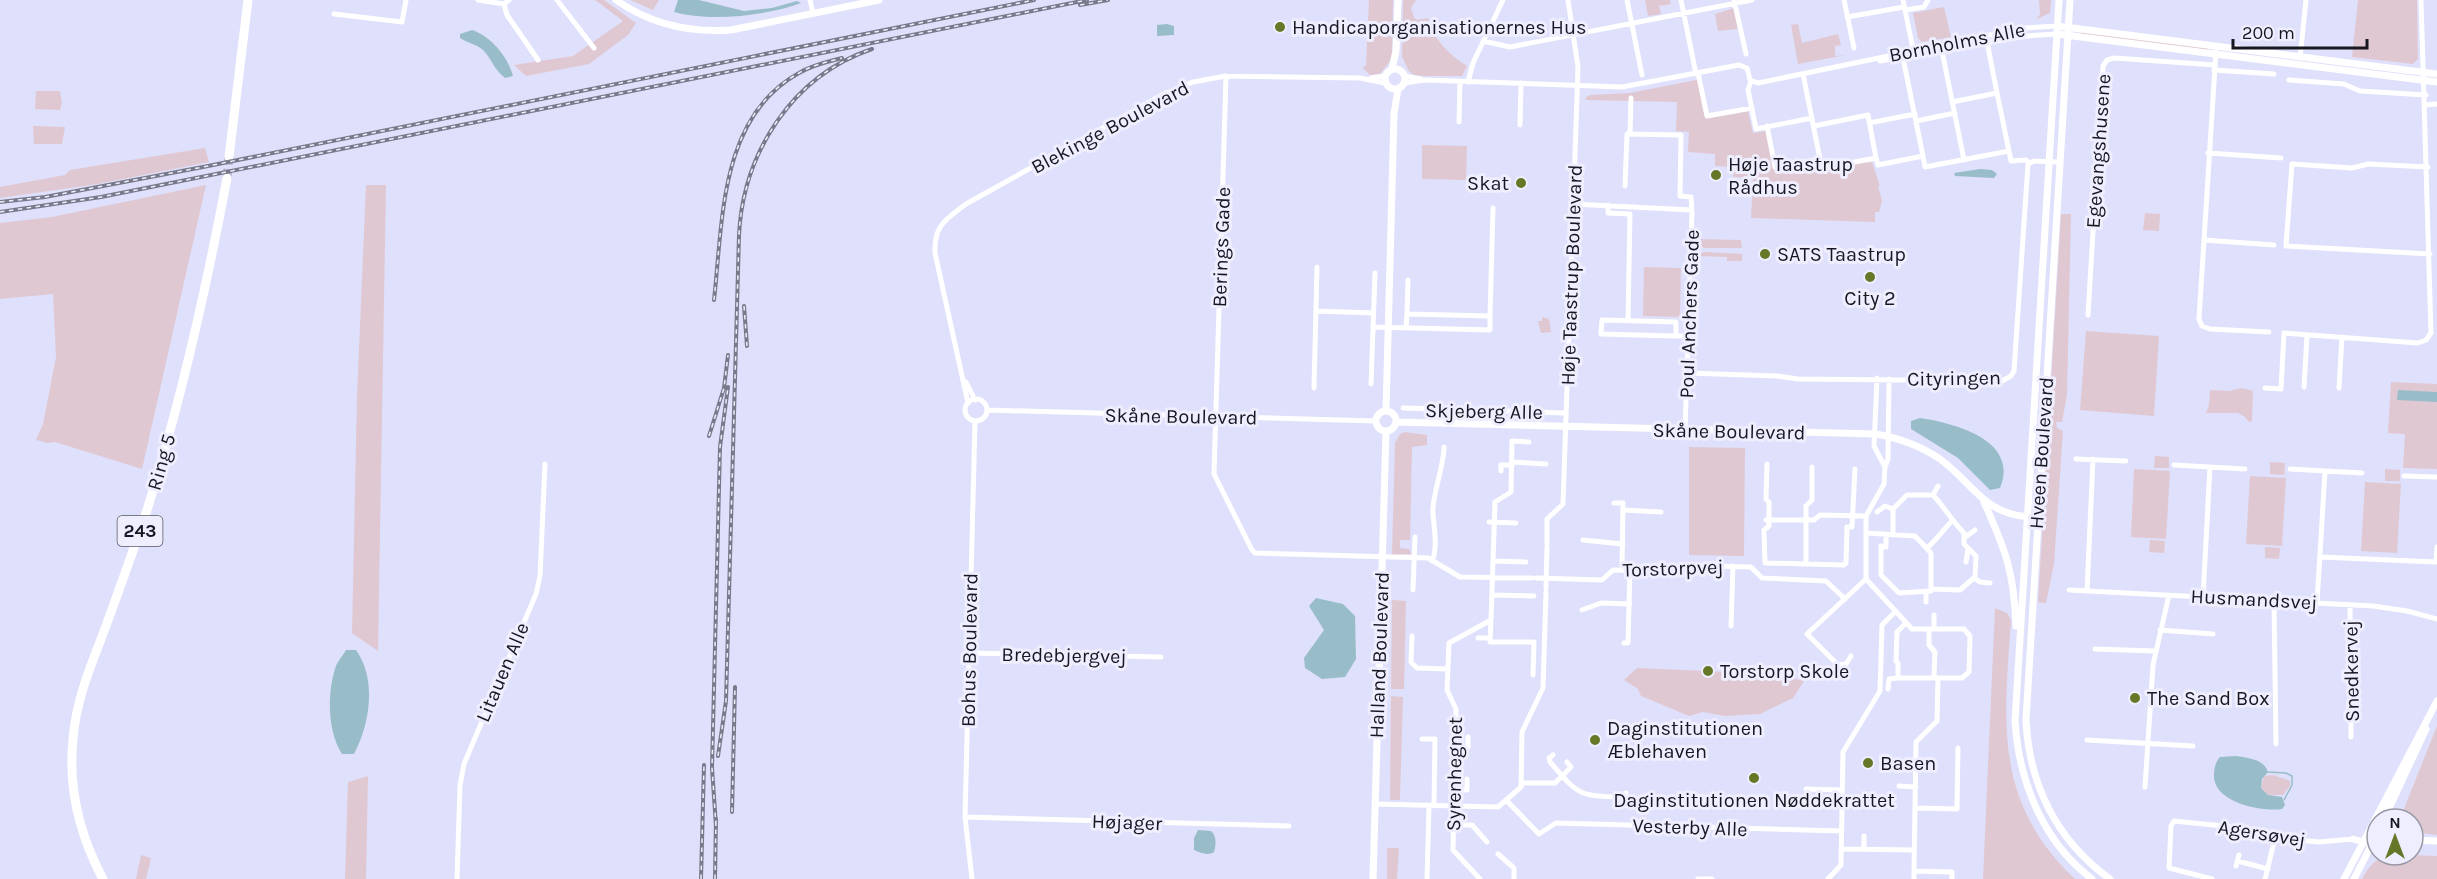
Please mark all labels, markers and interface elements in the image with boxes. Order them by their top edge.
scale bar [2233,12,2366,50]
place label: Handicaporganisationernes Hus [1292,16,1587,39]
street label: Bornholms Alle [1887,18,2027,67]
marker: Handicaporganisationernes Hus [1273,20,1287,34]
text: 200 m [2242,22,2295,44]
street label: Egevangshusene [2082,73,2115,229]
street label: Blekinge Boulevard [1027,76,1193,179]
place label: Høje Taastrup Rådhus [1728,153,1853,199]
street label: Høje Taastrup Boulevard [1556,164,1587,386]
marker: Høje Taastrup Rådhus [1709,168,1723,182]
place label: Skat [1467,172,1509,195]
marker: Skat [1514,176,1528,190]
street label: Berings Gade [1208,186,1235,308]
street label: Poul Anchers Gade [1675,229,1704,399]
place label: SATS Taastrup [1777,243,1906,266]
marker: SATS Taastrup [1758,247,1772,261]
marker: City 2 [1863,270,1877,284]
place label: City 2 [1844,287,1896,310]
street label: Cityringen [1907,366,2001,391]
street label: Hveen Boulevard [2025,376,2058,530]
street label: Skjeberg Alle [1425,399,1543,424]
street label: Skåne Boulevard [1104,404,1258,429]
street label: Skåne Boulevard [1652,419,1806,444]
street label: Ring 5 [142,431,180,493]
road number: 243 [118,516,162,546]
street label: Torstorpvej [1622,555,1724,582]
street label: Halland Boulevard [1365,571,1394,739]
street label: Bohus Boulevard [957,573,982,727]
street label: Husmandsvej [2190,585,2318,614]
street label: Litauen Alle [471,619,534,725]
street label: Snedkervej [2339,620,2364,722]
street label: Bredebjergvej [1001,643,1127,668]
place label: Torstorp Skole [1720,660,1849,683]
marker: Torstorp Skole [1701,664,1715,678]
place label: The Sand Box [2147,687,2269,710]
marker: The Sand Box [2128,691,2142,705]
street label: Syrenhegnet [1442,716,1467,831]
place label: Daginstitutionen Æblehaven [1607,717,1763,763]
marker: Daginstitutionen Æblehaven [1588,733,1602,747]
place label: Basen [1880,752,1936,775]
marker: Basen [1861,756,1875,770]
marker: Daginstitutionen Nøddekrattet [1747,771,1761,785]
place label: Daginstitutionen Nøddekrattet [1613,789,1895,812]
north arrow [2365,807,2425,867]
street label: Højager [1091,810,1163,835]
text: N [2389,813,2401,832]
street label: Vesterby Alle [1632,814,1748,841]
street label: Agersøvej [2217,815,2307,852]

